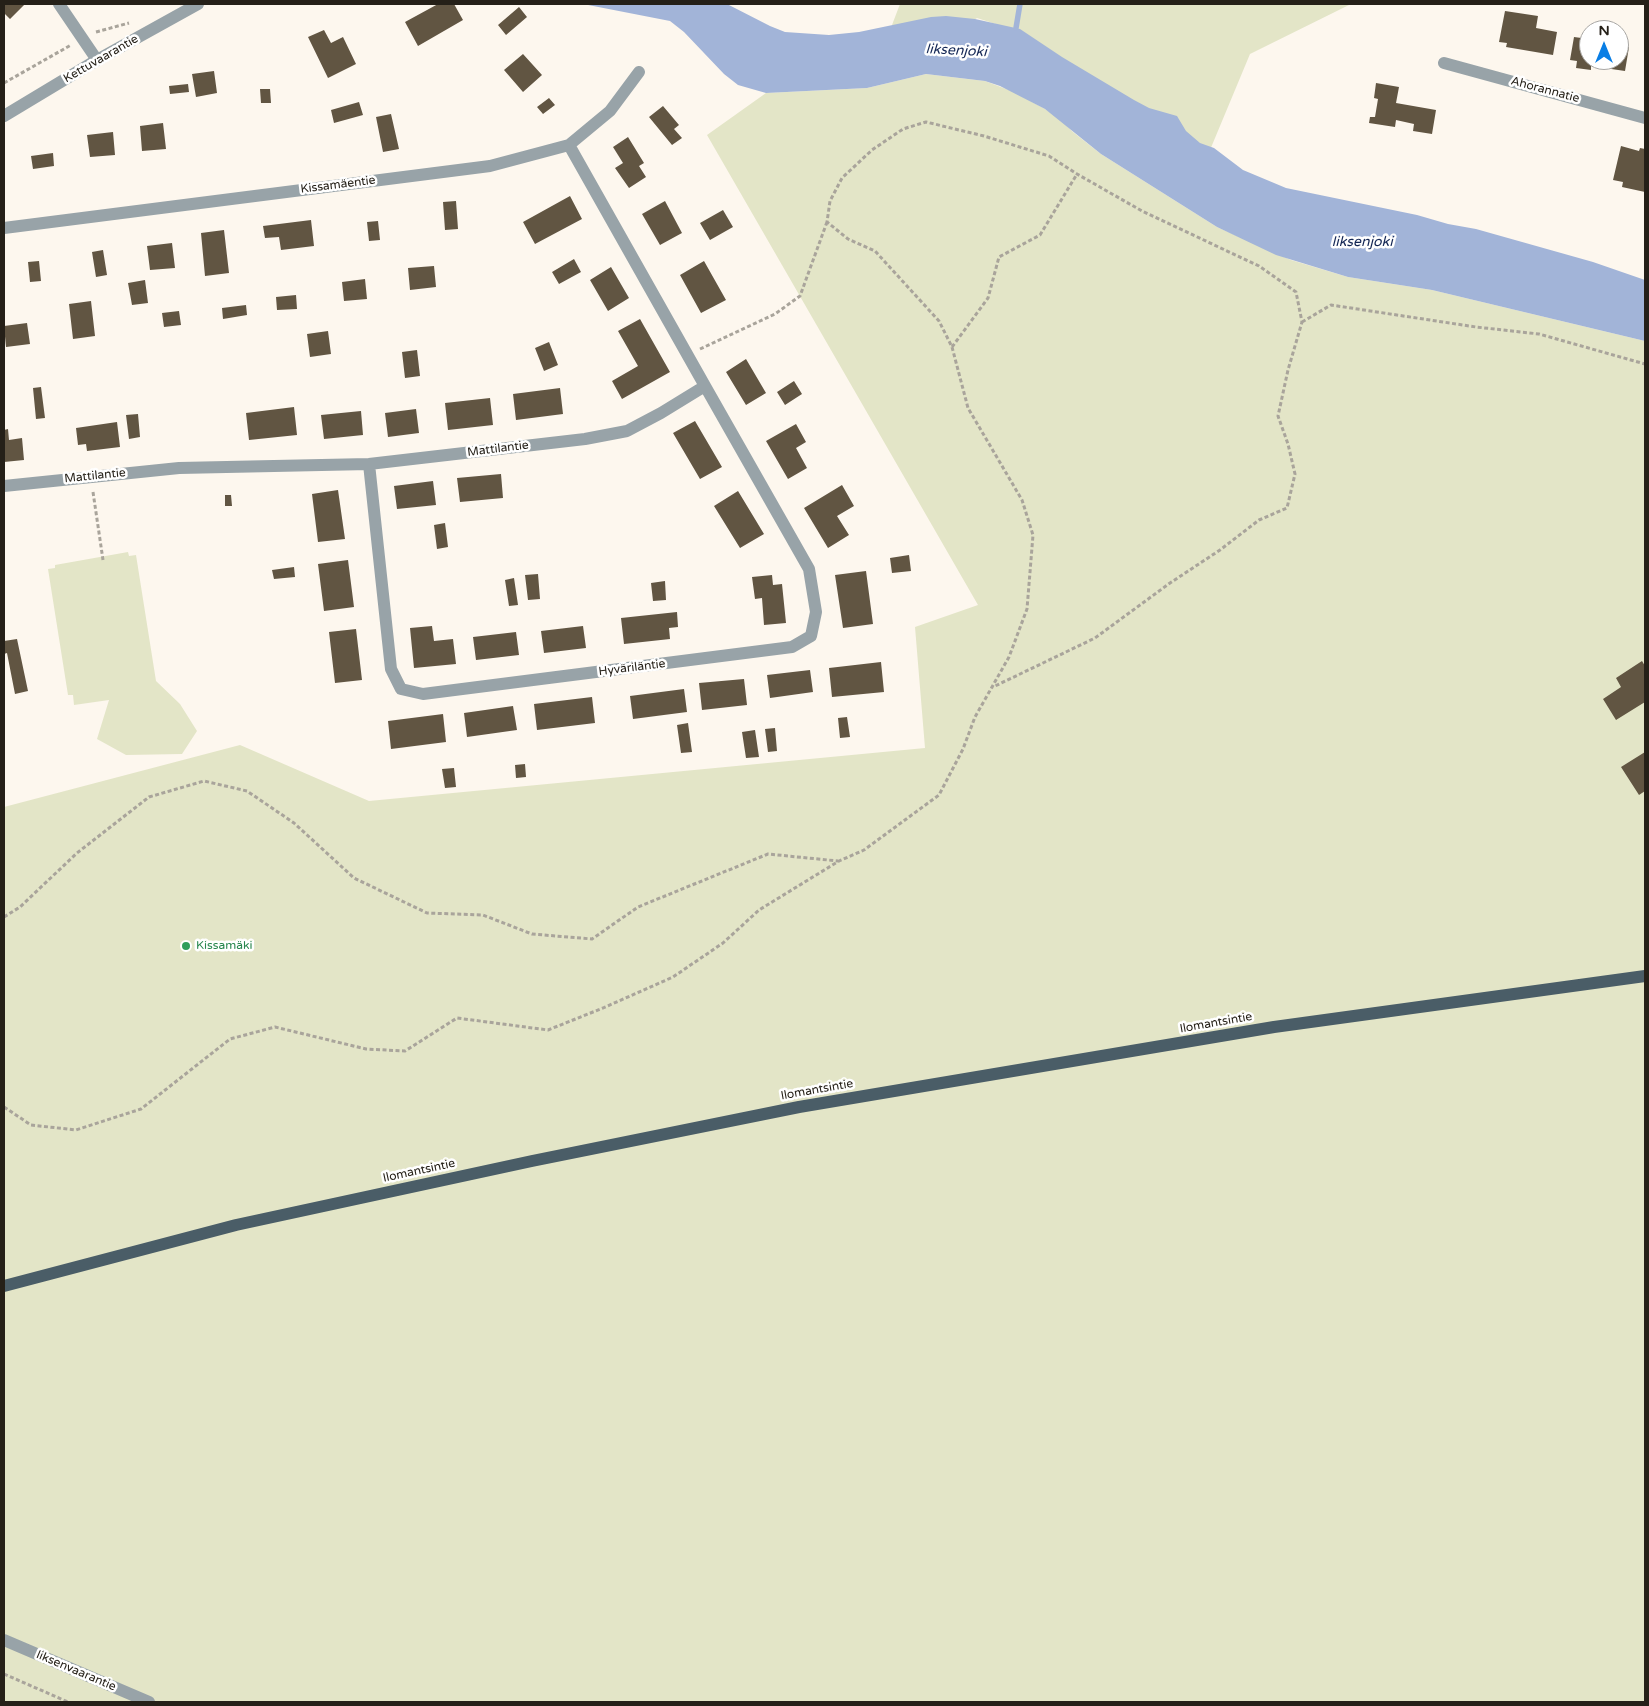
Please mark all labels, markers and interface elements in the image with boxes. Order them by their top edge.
north arrow [1579,20,1629,70]
text: N [1598,22,1610,39]
street label: Kettuvaarantie [61,32,141,86]
water label: Iiksenjoki [925,41,987,61]
street label: Ahorannatie [1509,74,1581,106]
street label: Kissamäentie [300,173,376,197]
water label: Iiksenjoki [1331,234,1393,250]
street label: Mattilantie [467,438,529,460]
street label: Mattilantie [64,466,126,486]
street label: Hyväriläntie [598,657,666,679]
place label: Kissamäki [196,939,253,953]
marker: Kissamäki [180,940,192,952]
street label: Ilomantsintie [1179,1010,1253,1036]
street label: Ilomantsintie [780,1077,854,1103]
street label: Ilomantsintie [382,1156,456,1186]
street label: Iiksenvaarantie [34,1648,118,1694]

